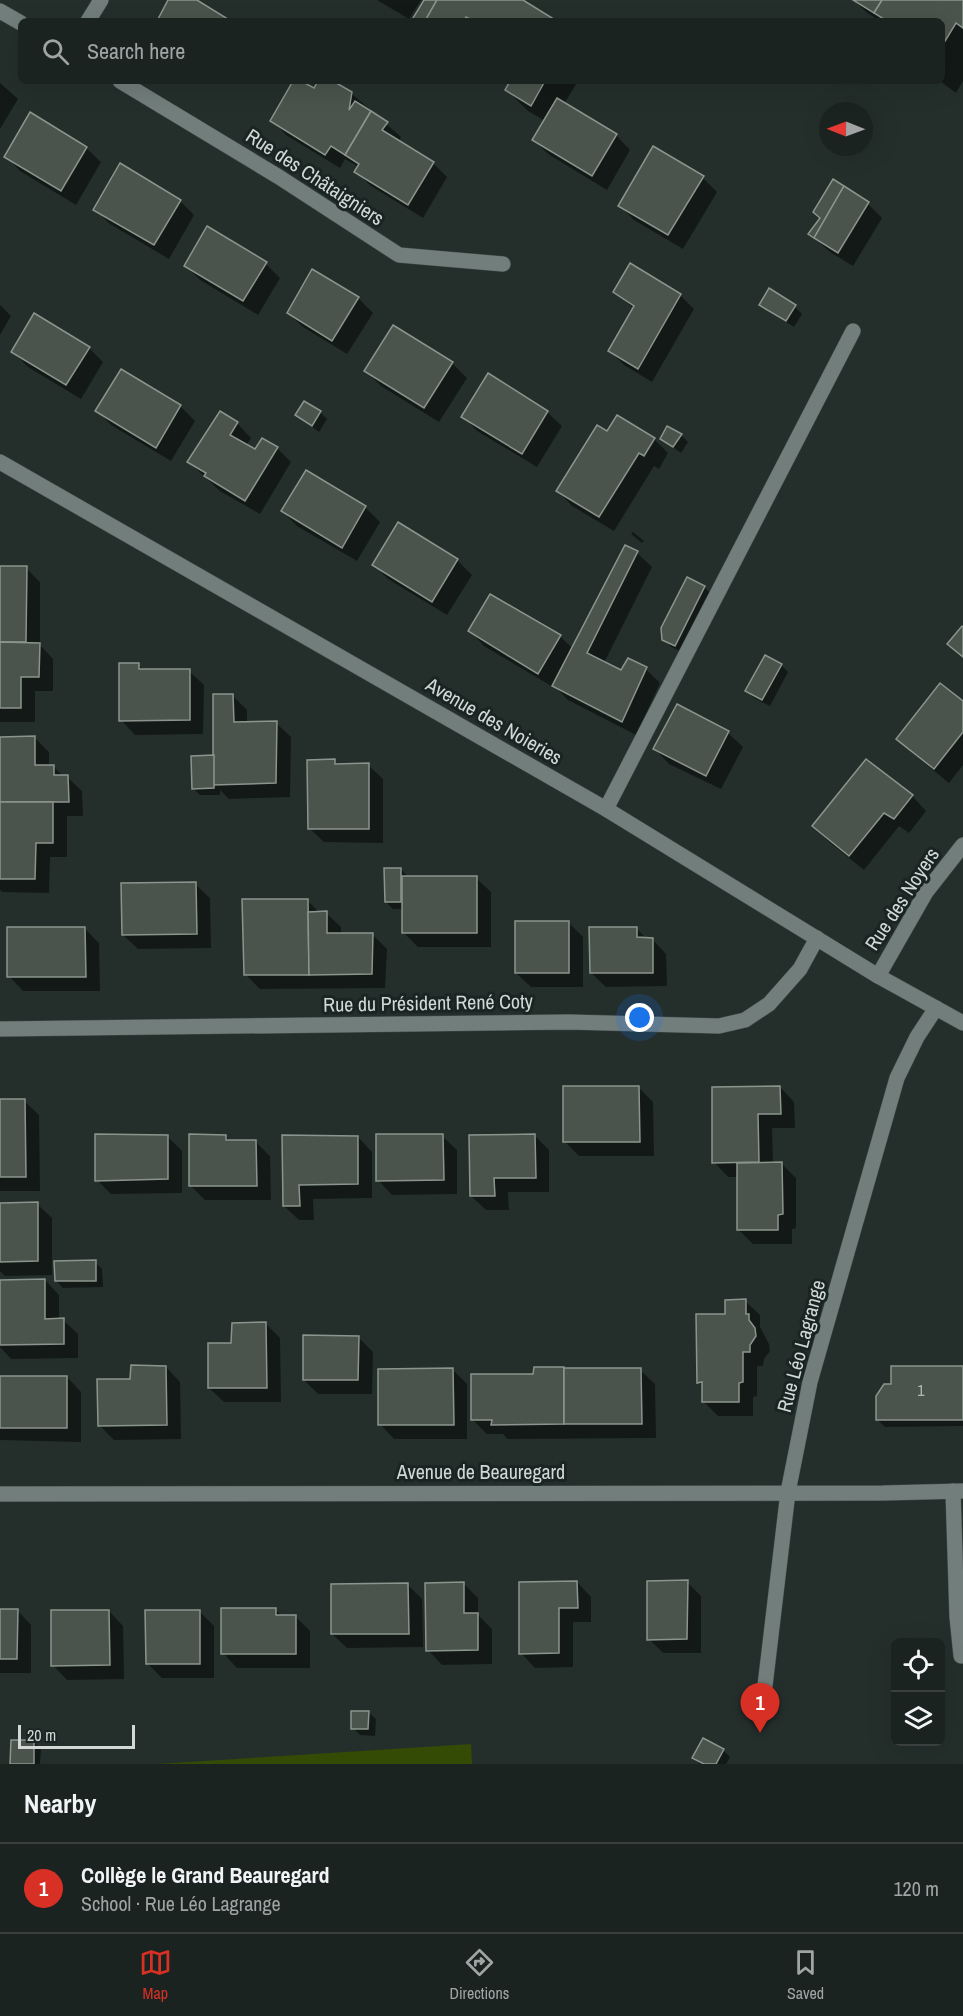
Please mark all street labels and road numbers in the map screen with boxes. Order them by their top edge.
street label: Rue des Châtaigniers [241,122,390,231]
street label: Avenue des Noieries [420,670,567,770]
street label: Rue des Noyers [858,842,945,955]
street label: Rue du Président René Coty [323,987,534,1018]
street label: Rue Léo Lagrange [770,1277,831,1415]
street label: Avenue de Beauregard [396,1458,565,1485]

